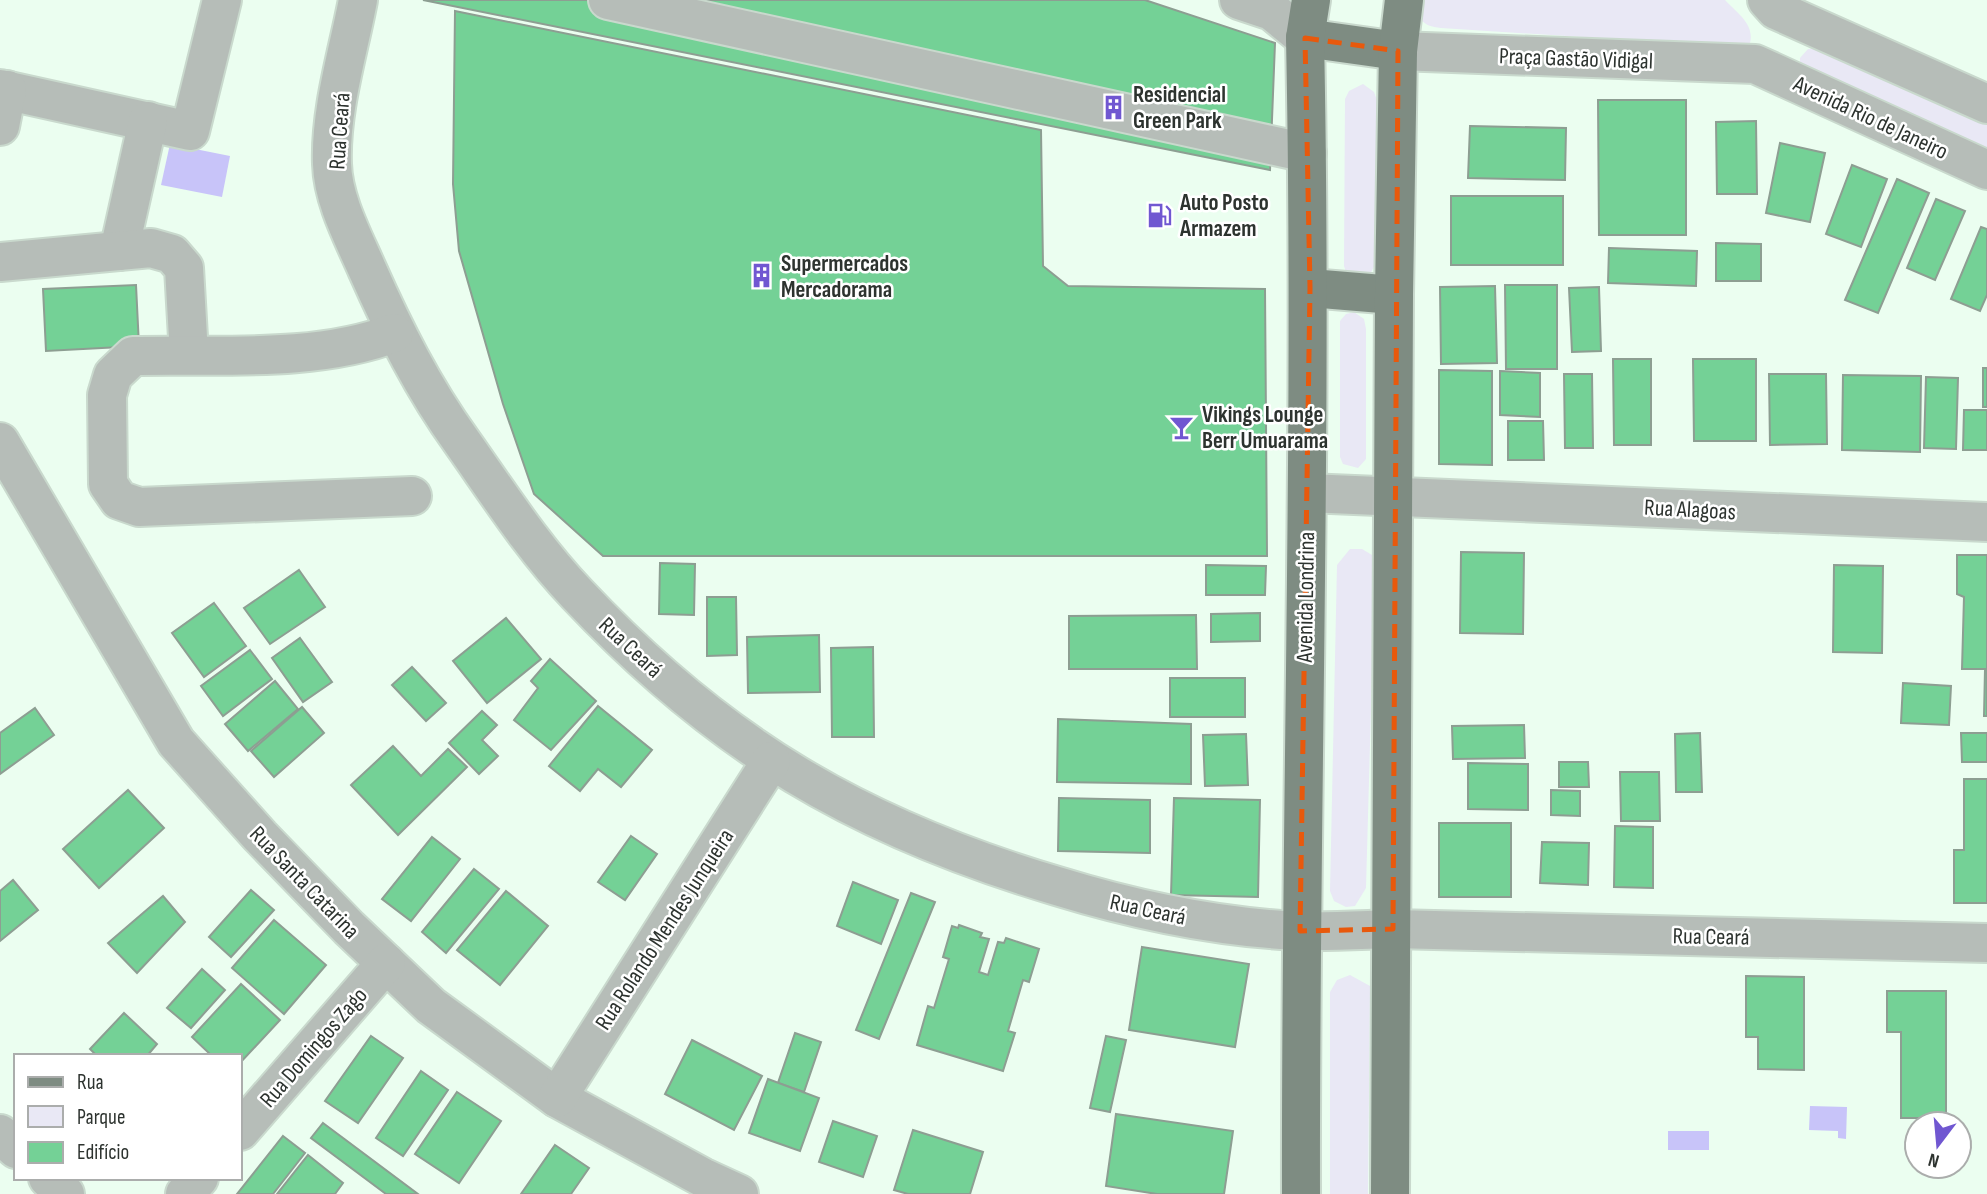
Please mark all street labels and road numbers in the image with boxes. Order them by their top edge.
street label: Praça Gastão Vidigal [1498,42,1653,76]
street label: Avenida Rio de Janeiro [1788,69,1952,166]
street label: Rua Ceará [323,92,357,170]
street label: Rua Alagoas [1643,494,1736,526]
street label: Avenida Londrina [1291,531,1321,664]
street label: Rua Ceará [593,611,668,684]
street label: Rua Santa Catarina [244,821,365,945]
street label: Rua Rolando Mendes Junqueira [589,824,740,1035]
street label: Rua Ceará [1107,888,1188,932]
street label: Rua Ceará [1672,922,1750,952]
street label: Rua Domingos Zago [254,982,373,1113]

